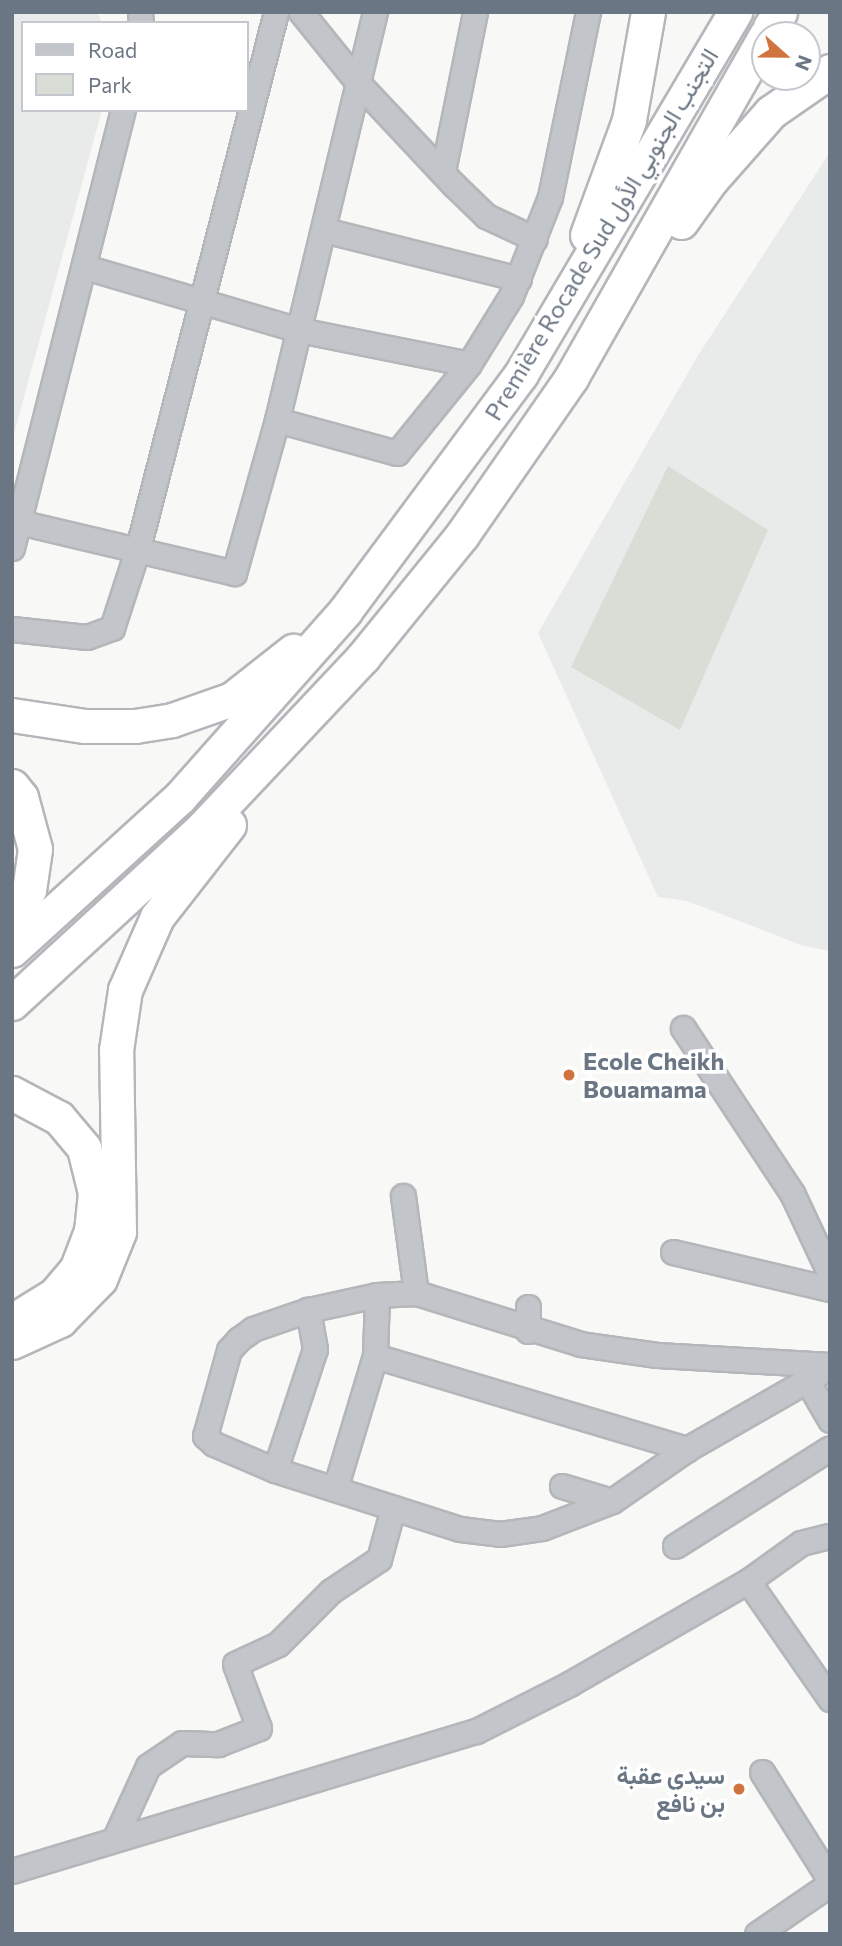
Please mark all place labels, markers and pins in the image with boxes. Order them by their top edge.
place label: Ecole Cheikh Bouamama [583,1047,724,1103]
marker: Ecole Cheikh Bouamama [561,1067,577,1083]
place label: سيدي عقبة بن نافع [616,1761,725,1817]
marker: سيدي عقبة بن نافع [731,1781,747,1797]

